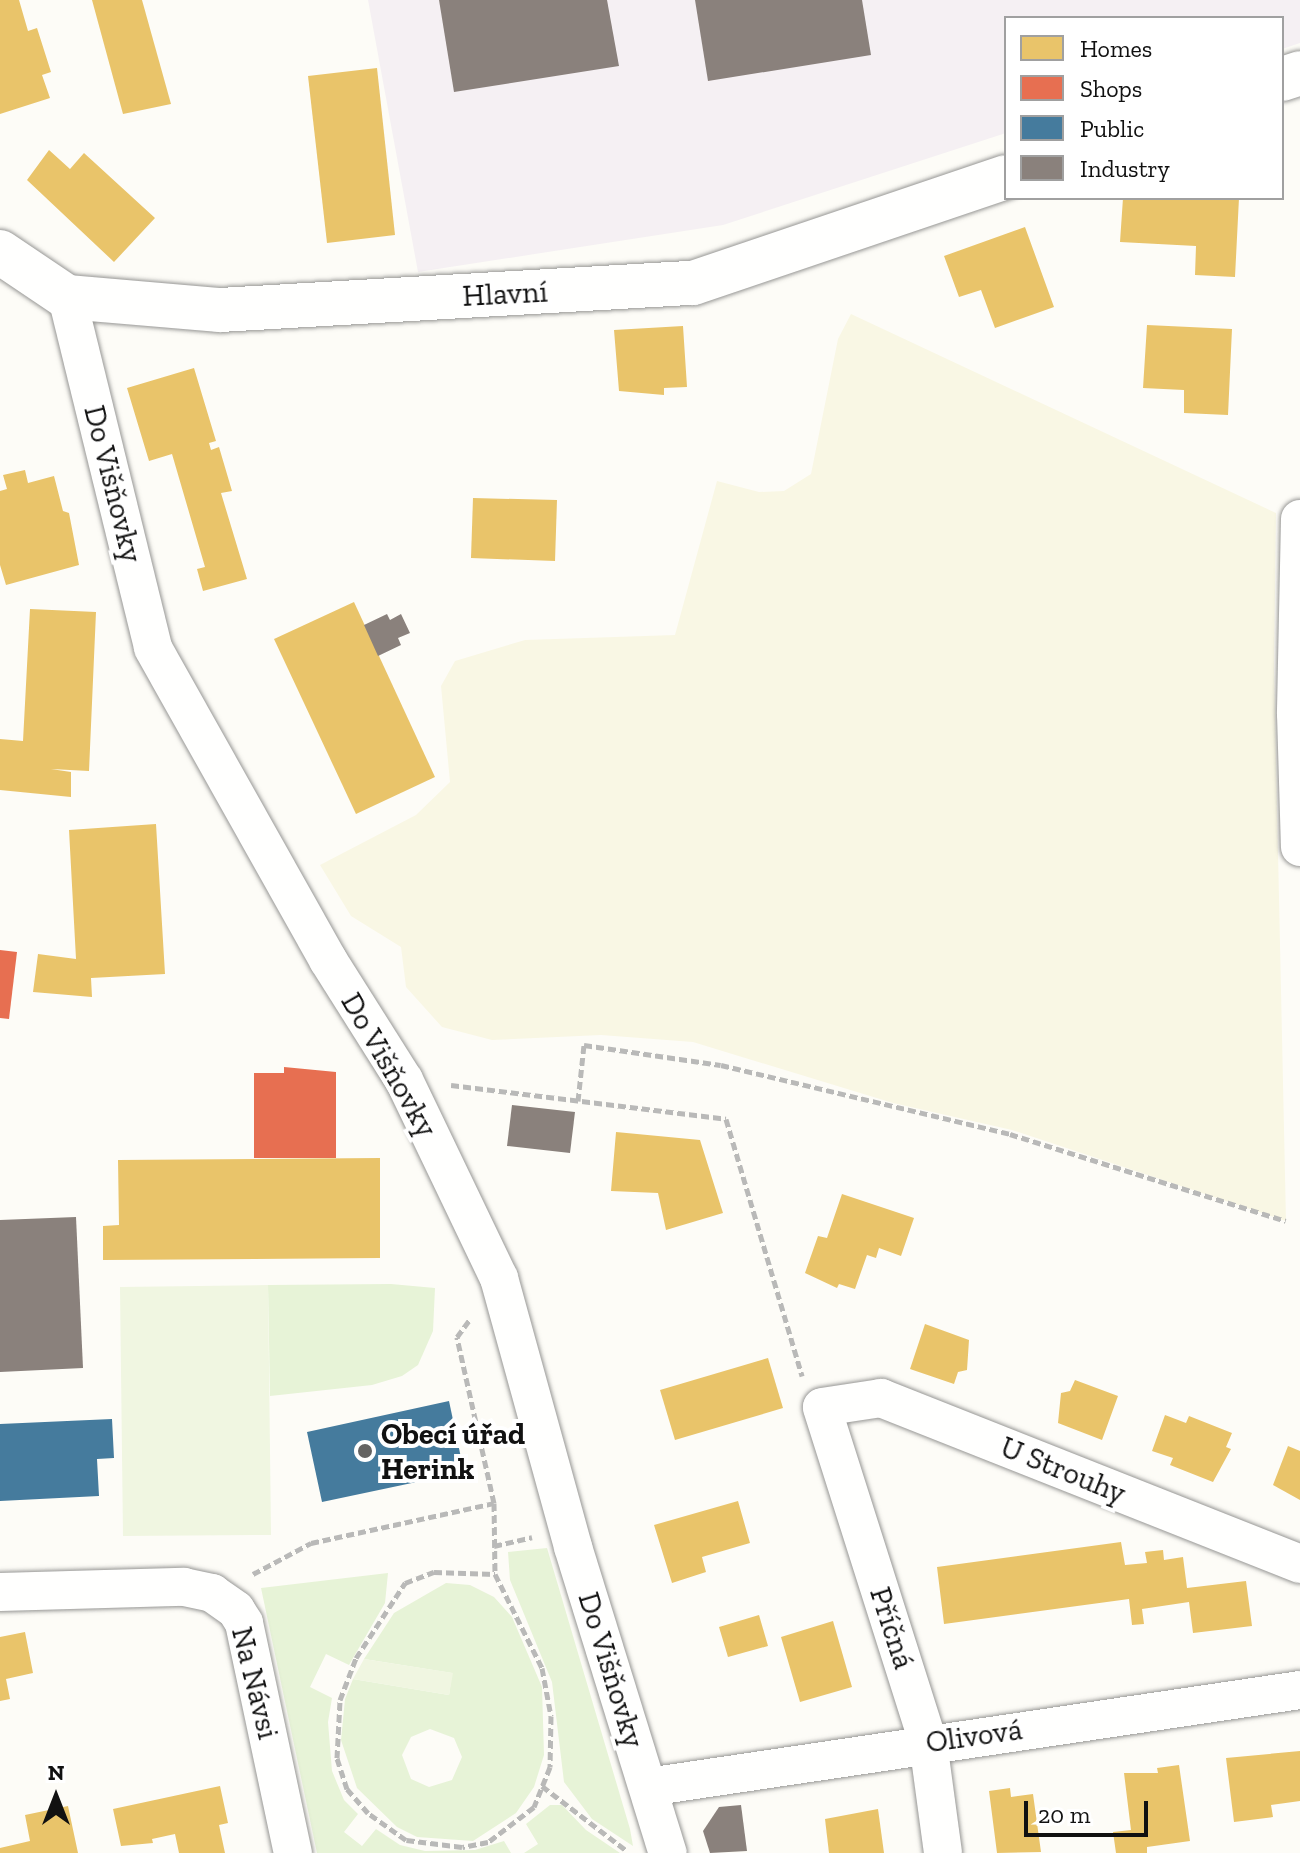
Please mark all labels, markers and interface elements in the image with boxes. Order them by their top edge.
legend [1004,16,1284,200]
text: Homes [1080,34,1152,63]
text: Shops [1080,74,1142,103]
text: Public [1080,114,1144,143]
text: Industry [1080,154,1170,183]
street label: Hlavní [461,274,549,314]
street label: Do Višňovky [76,401,150,567]
street label: Do Višňovky [333,986,445,1144]
place label: Obecí úřad Herink [381,1416,525,1486]
street label: U Strouhy [995,1429,1131,1511]
marker: Obecí úřad Herink [356,1442,374,1460]
street label: Příčná [862,1583,922,1673]
street label: Do Višňovky [570,1587,652,1753]
street label: Na Návsi [224,1623,286,1743]
street label: Olivová [924,1711,1024,1761]
north arrow [16,1757,96,1837]
text: N [48,1759,64,1786]
scale bar [1028,1785,1152,1835]
text: 20 m [1038,1800,1090,1829]

